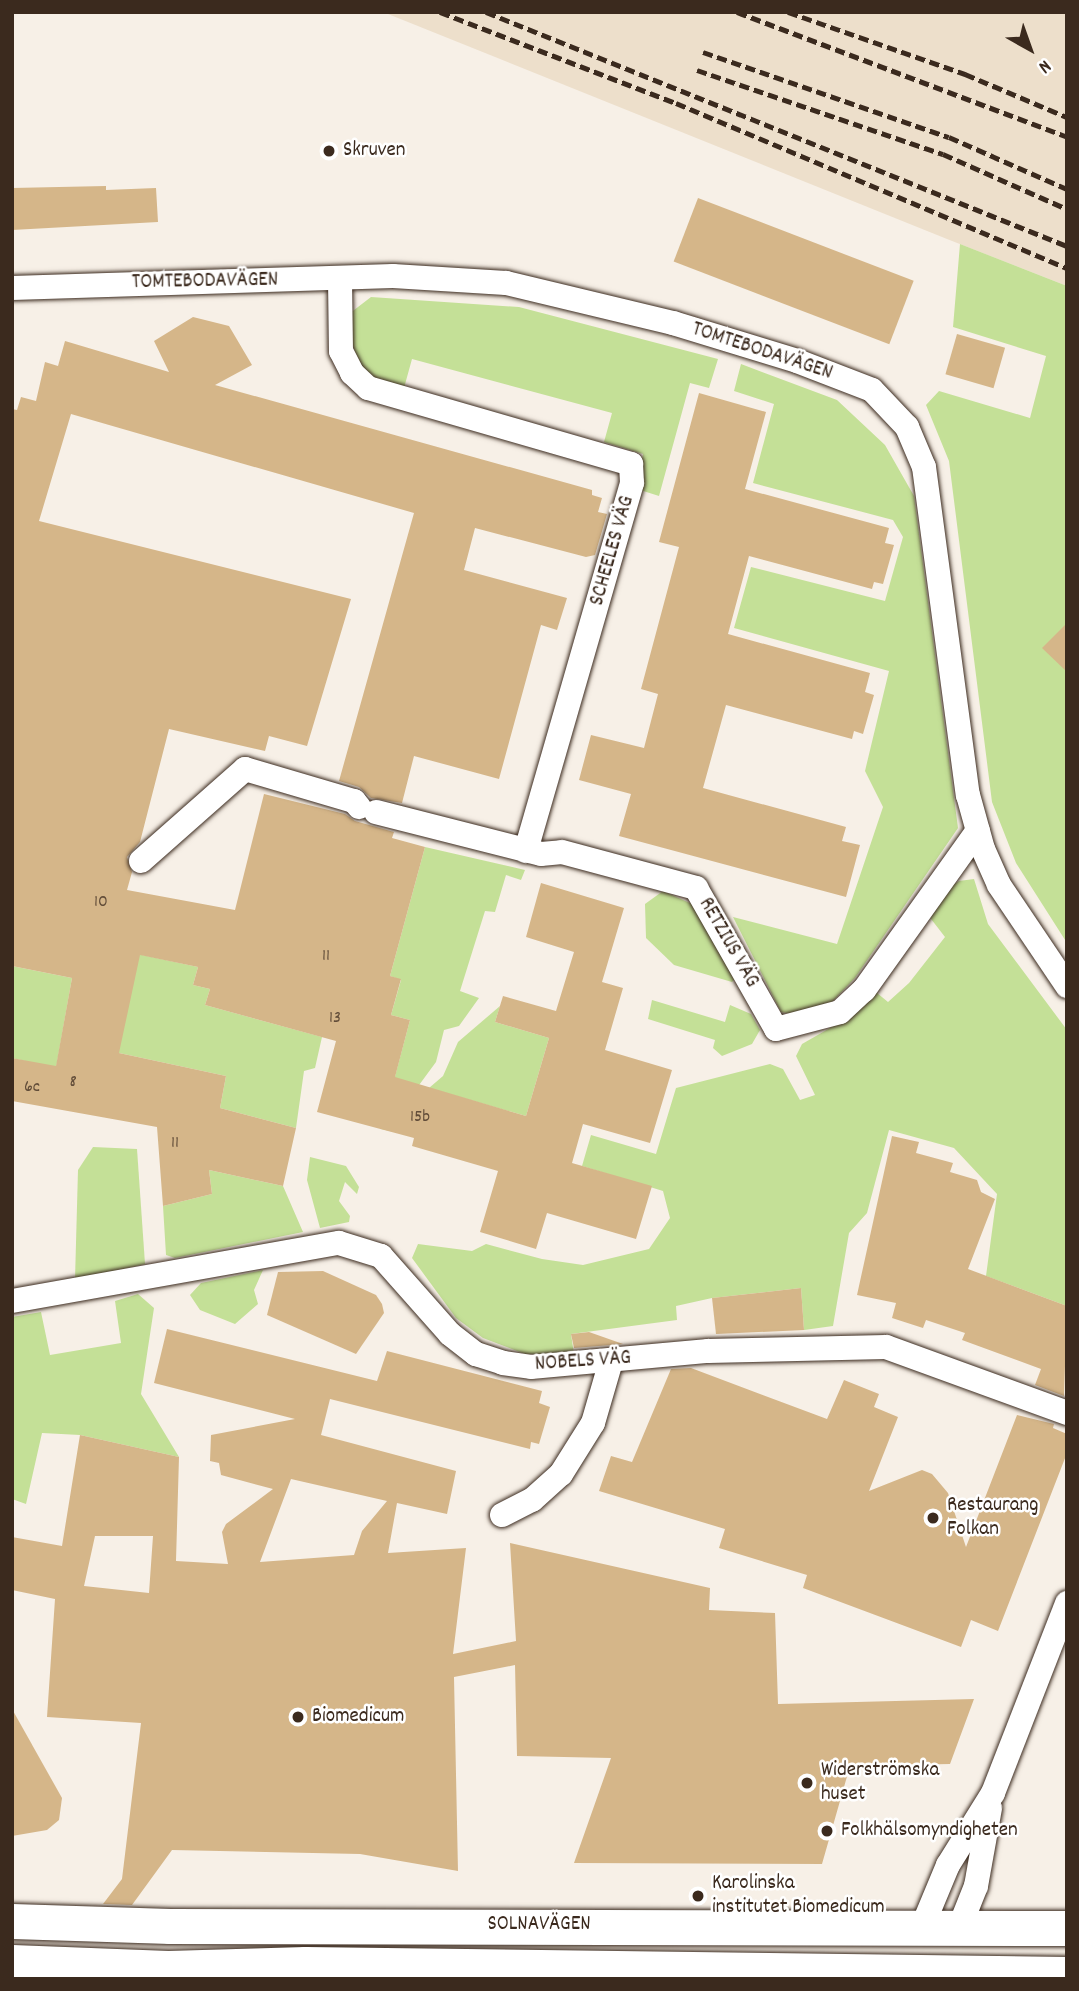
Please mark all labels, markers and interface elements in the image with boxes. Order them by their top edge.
north arrow [995,14,1065,84]
text: N [1032,52,1056,79]
place label: Skruven [343,138,405,164]
marker: Skruven [321,143,337,159]
street label: TOMTEBODAVÄGEN [132,268,278,296]
street label: TOMTEBODAVÄGEN [688,317,836,387]
street label: SCHEELES VÄG [585,493,641,609]
house number: 10 [94,892,108,914]
street label: RETZIUS VÄG [692,894,764,992]
house number: 11 [322,946,330,968]
house number: 13 [329,1008,341,1030]
house number: 8 [69,1072,77,1094]
house number: 6c [24,1077,40,1099]
house number: 15b [410,1107,430,1129]
house number: 11 [171,1133,179,1155]
street label: NOBELS VÄG [534,1346,632,1378]
place label: Restaurang Folkan [947,1493,1038,1543]
marker: Restaurang Folkan [925,1510,941,1526]
place label: Biomedicum [312,1704,404,1730]
marker: Biomedicum [290,1709,306,1725]
place label: Widerströmska huset [821,1758,939,1808]
marker: Widerströmska huset [799,1775,815,1791]
place label: Folkhälsomyndigheten [841,1818,1018,1844]
marker: Folkhälsomyndigheten [819,1823,835,1839]
place label: Karolinska institutet Biomedicum [712,1871,885,1921]
marker: Karolinska institutet Biomedicum [690,1888,706,1904]
street label: SOLNAVÄGEN [487,1912,591,1938]

